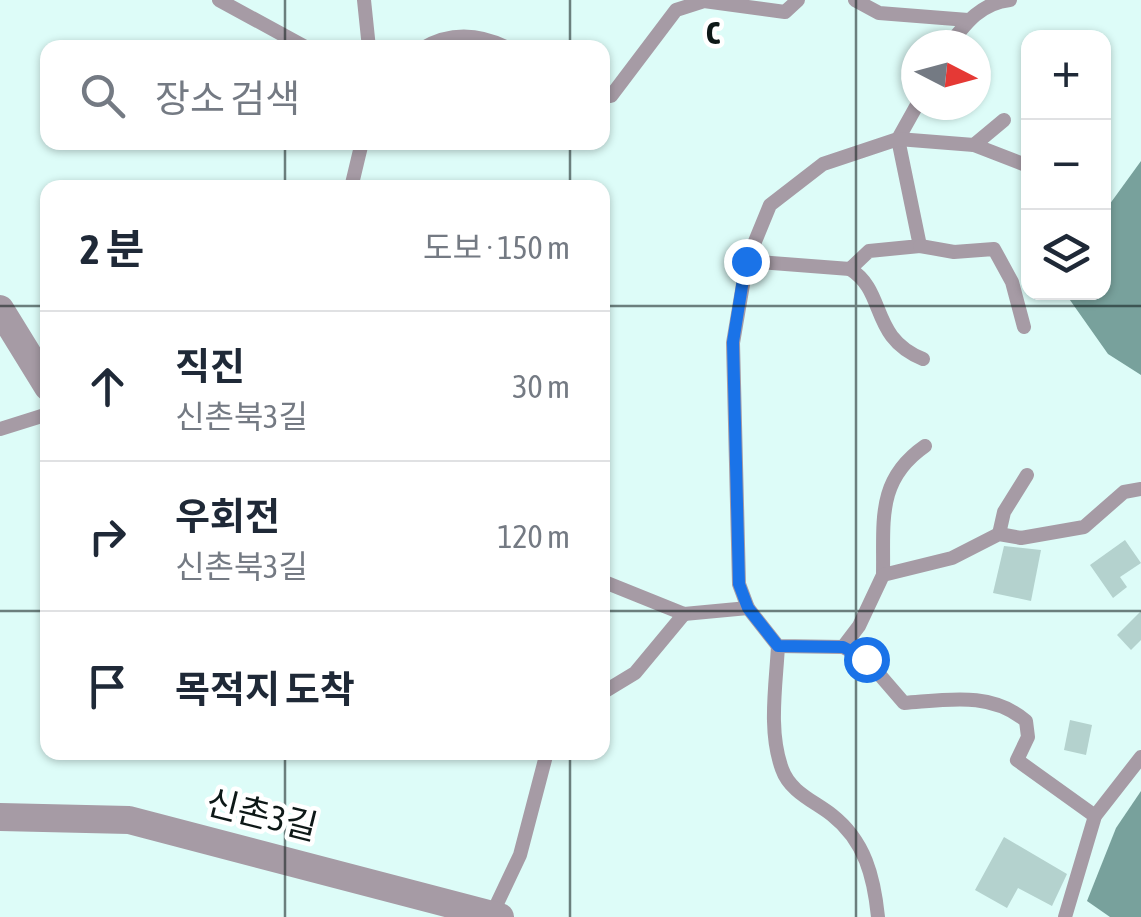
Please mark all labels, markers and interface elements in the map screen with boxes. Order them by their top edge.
text: C [706,14,721,51]
north arrow [901,30,991,120]
map controls [1021,30,1111,300]
button: + [1021,30,1111,120]
search box [40,40,610,150]
icon: search [75,68,130,123]
text: 장소 검색 [155,77,300,120]
button: − [1021,120,1111,210]
button: layers [1021,210,1111,300]
text: 2 분 [80,225,144,273]
text: 도보 · 150 m [423,229,570,266]
route end [724,239,770,285]
text: 직진 [175,345,245,388]
icon: ahead [80,359,135,414]
text: 30 m [512,368,570,405]
text: 신촌북3길 [175,398,308,435]
text: 우회전 [175,495,280,538]
icon: right [80,509,135,564]
text: 120 m [497,518,570,555]
text: 신촌북3길 [175,548,308,585]
route start [844,637,890,683]
icon: arrive [80,659,135,714]
text: 목적지 도착 [175,668,355,711]
street label: 신촌3길 [202,781,322,847]

